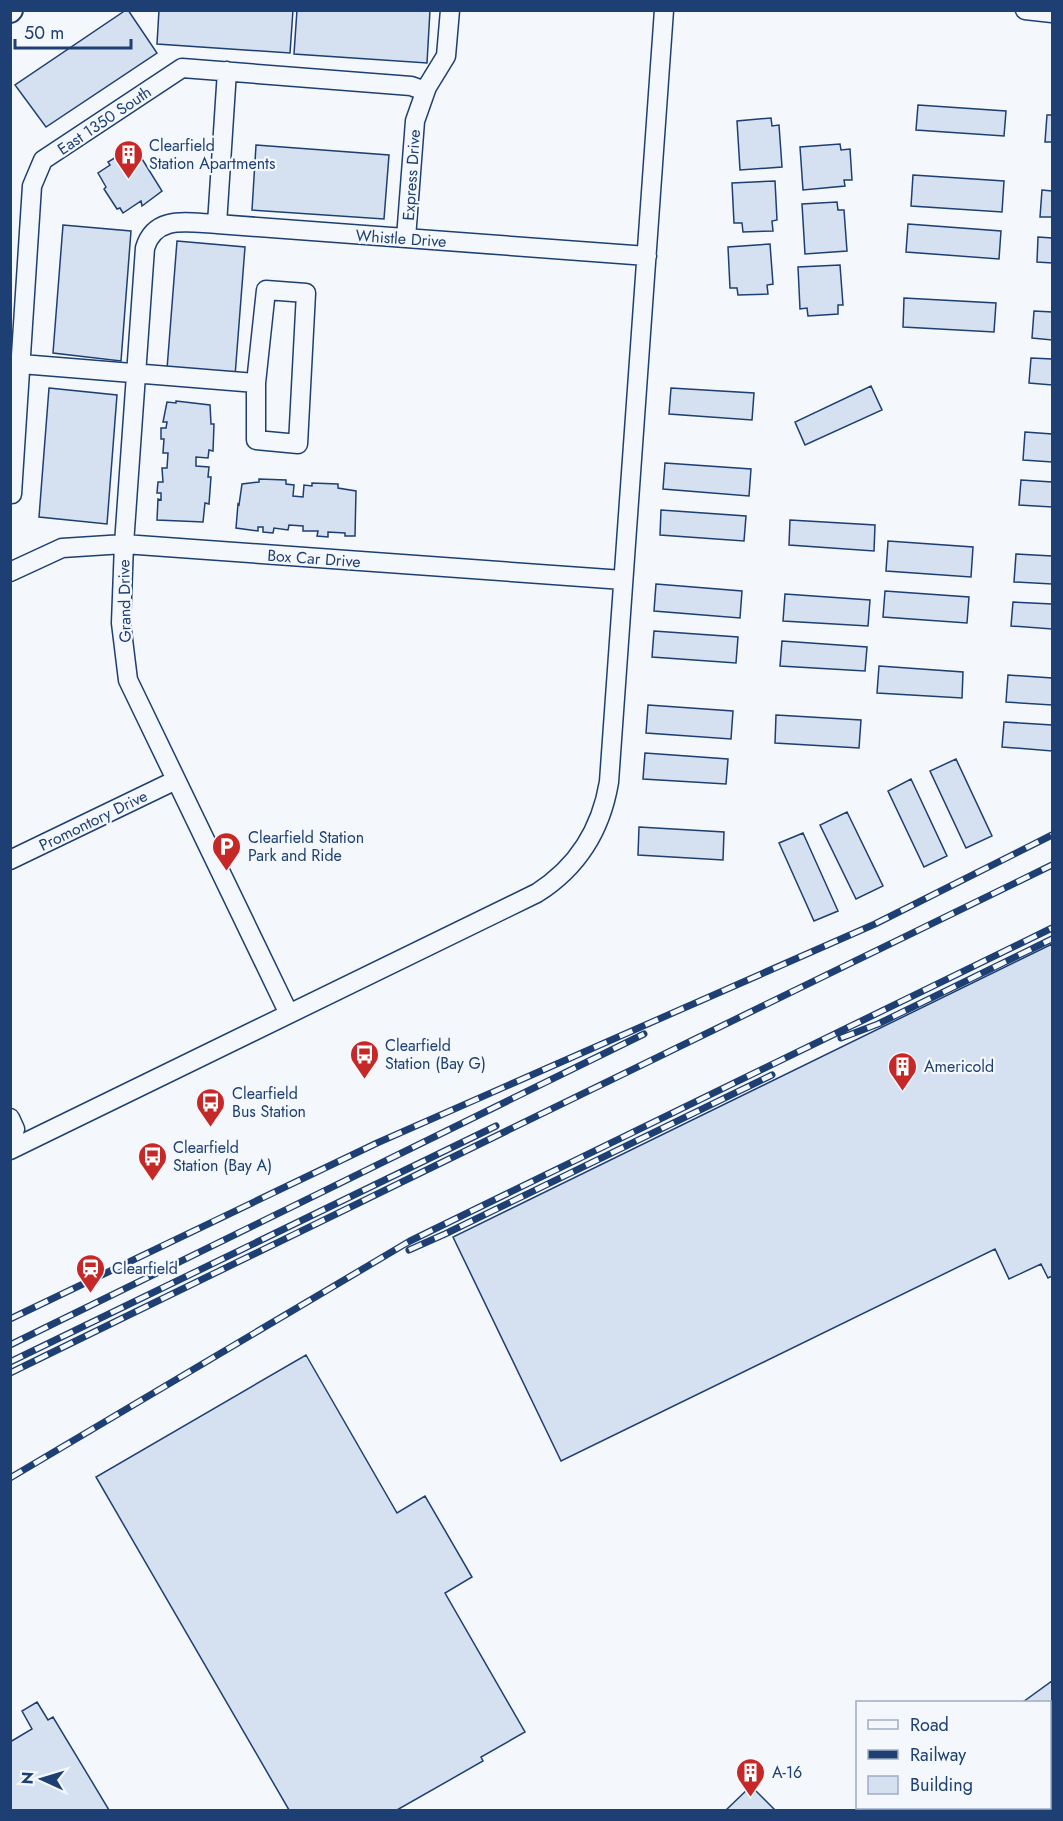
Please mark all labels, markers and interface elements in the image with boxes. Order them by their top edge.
scale bar [15,12,130,50]
text: 50 m [24,20,64,46]
street label: East 1350 South [53,80,156,160]
street label: Express Drive [397,129,426,221]
place label: Clearfield Station Apartments [149,134,275,175]
building icon: Clearfield Station Apartments [112,138,144,180]
street label: Whistle Drive [355,224,447,253]
street label: Box Car Drive [267,544,361,573]
street label: Grand Drive [112,559,137,643]
street label: Promontory Drive [35,784,151,857]
place label: Clearfield Station Park and Ride [248,826,364,867]
parking icon: Clearfield Station Park and Ride [211,830,243,872]
place label: Clearfield Station (Bay G) [385,1034,486,1075]
bus stop icon: Clearfield Station (Bay G) [348,1038,380,1080]
building icon: Americold [887,1050,919,1092]
place label: Americold [924,1055,994,1078]
place label: Clearfield Bus Station [232,1082,306,1123]
bus stop icon: Clearfield Bus Station [195,1086,227,1128]
place label: Clearfield Station (Bay A) [173,1136,272,1177]
bus stop icon: Clearfield Station (Bay A) [136,1140,168,1182]
station icon: Clearfield [75,1252,107,1294]
place label: Clearfield [112,1257,178,1280]
legend [856,1701,1051,1809]
text: Road [910,1712,949,1738]
text: Railway [910,1742,966,1768]
north arrow [12,1749,72,1809]
building icon: A-16 [735,1756,767,1798]
place label: A-16 [772,1761,802,1784]
text: N [16,1771,39,1785]
text: Building [910,1772,973,1798]

